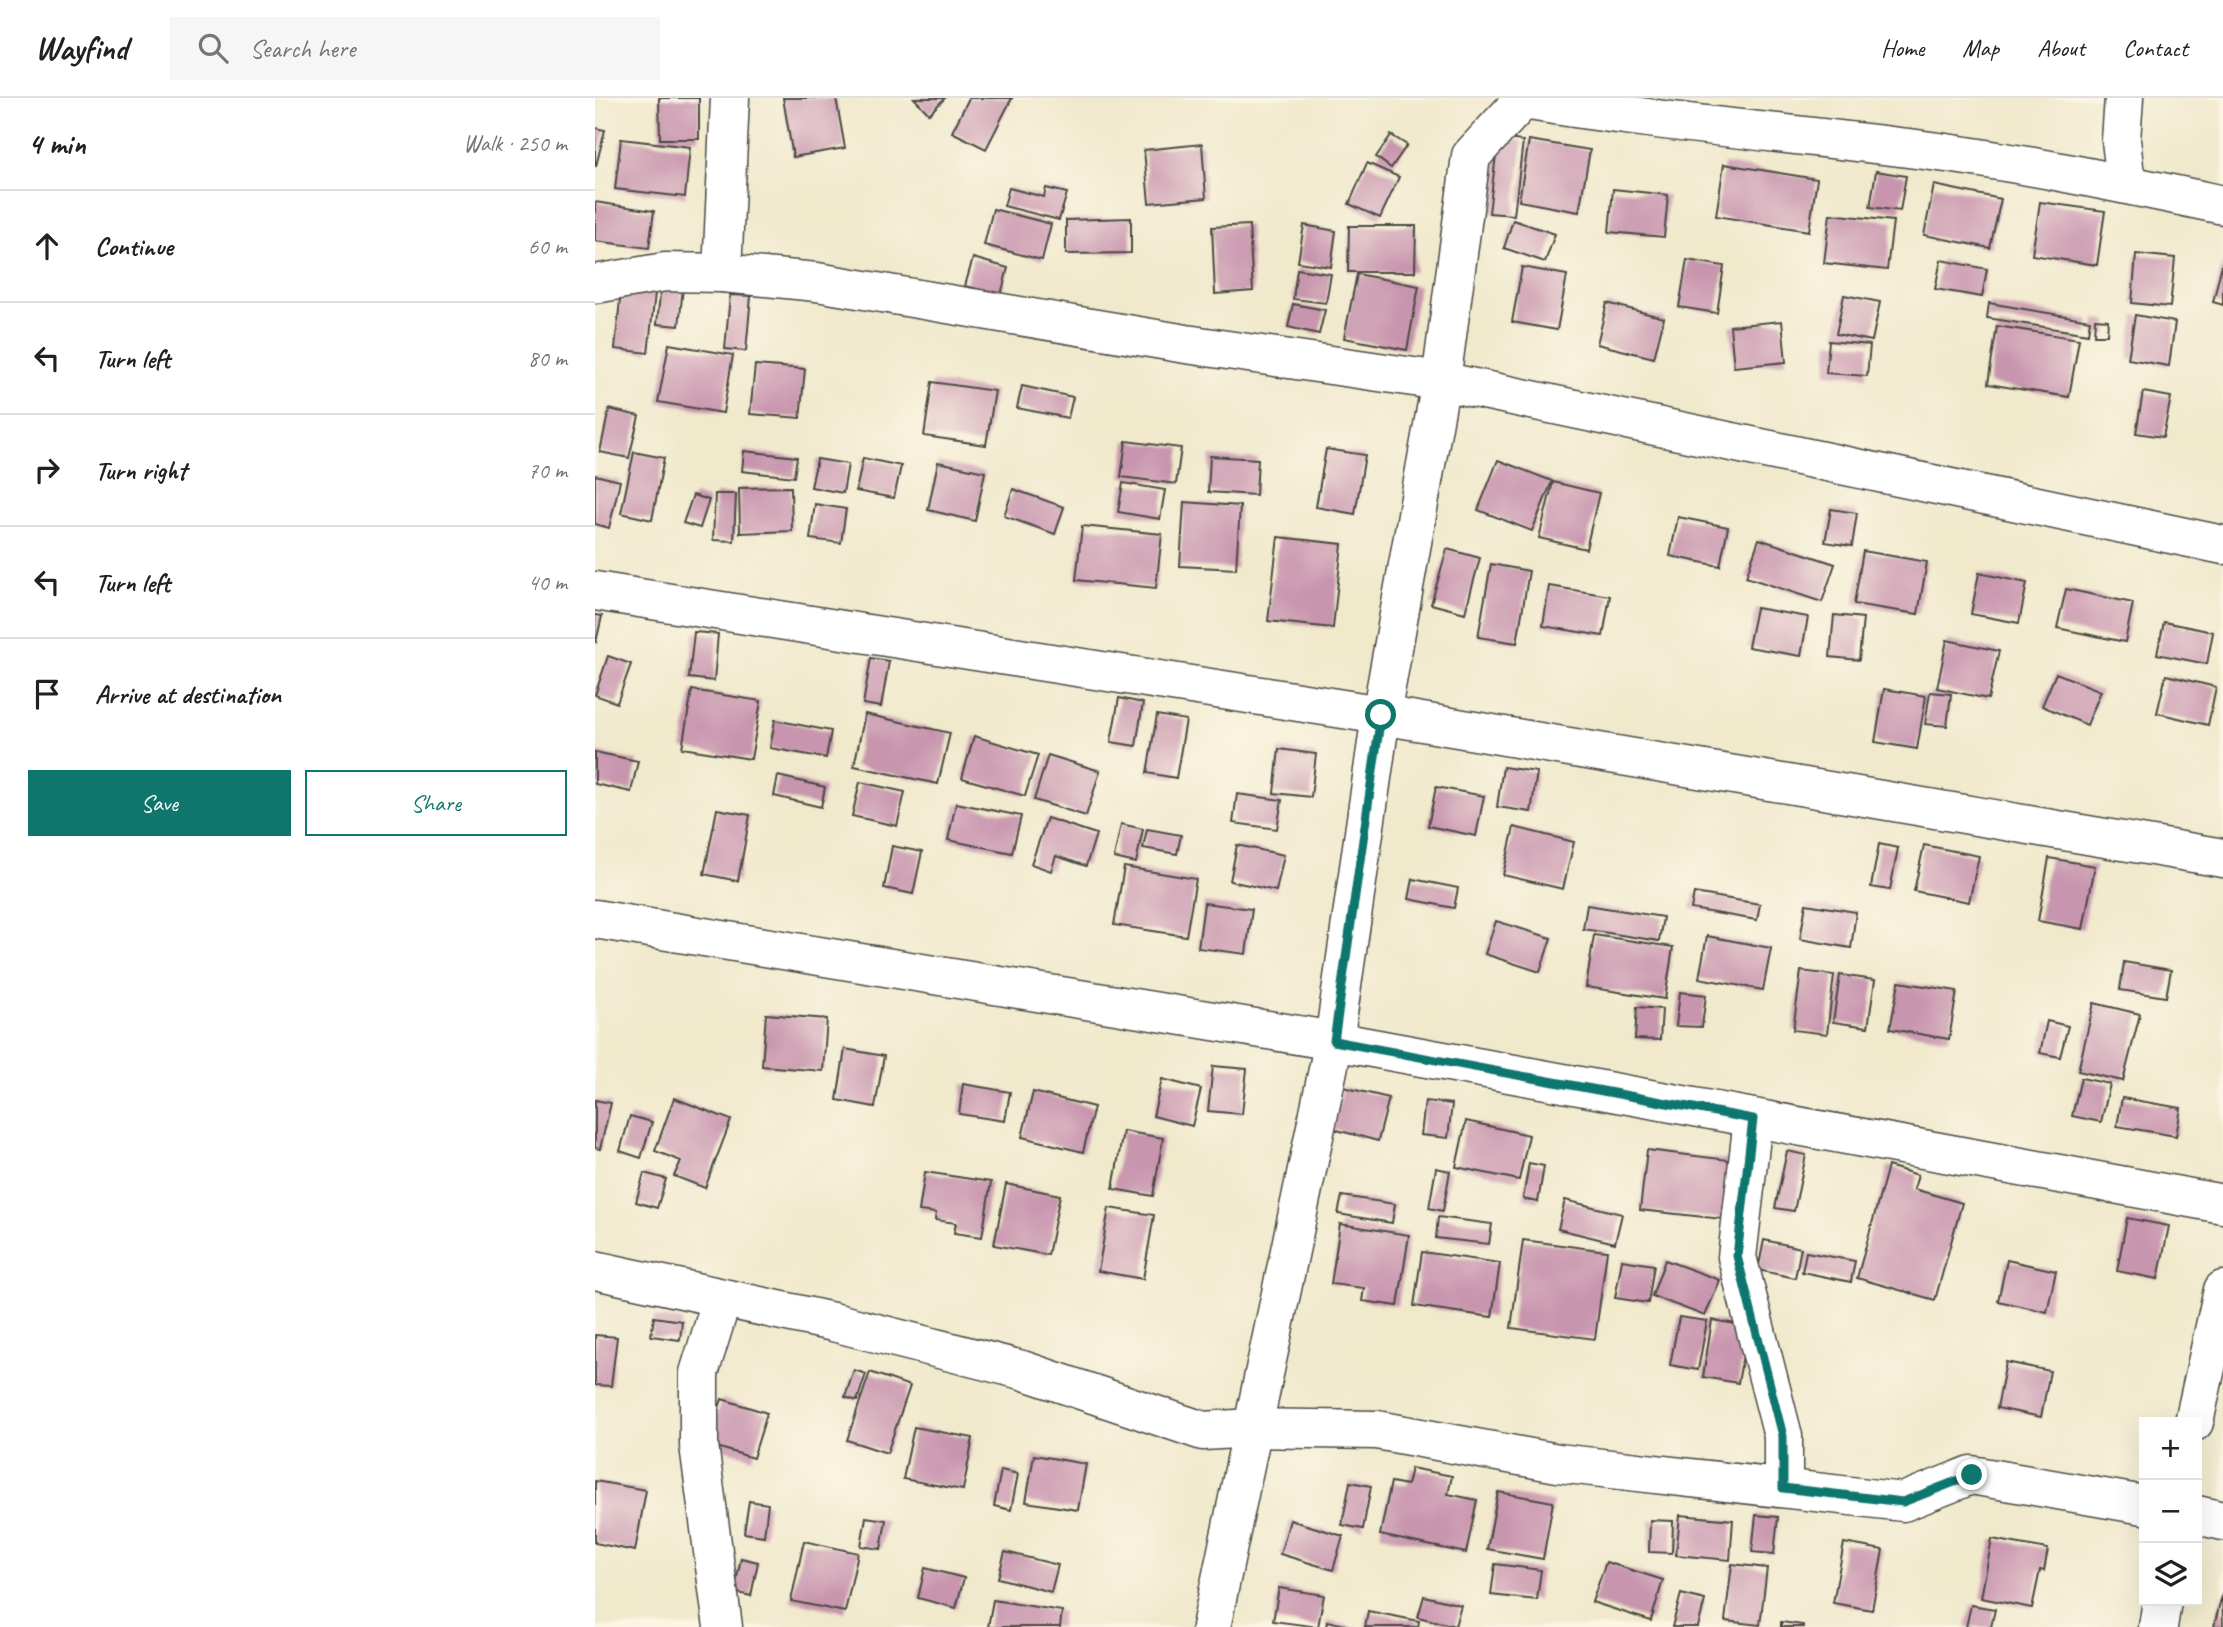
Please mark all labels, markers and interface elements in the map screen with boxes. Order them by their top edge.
search box [170,17,660,80]
text: Wayfind [35,27,128,69]
icon: search [194,29,232,67]
text: Search here [250,32,356,65]
text: Home [1881,33,1924,63]
text: Map [1962,33,1999,63]
text: About [2037,33,2085,63]
text: Contact [2123,33,2188,63]
text: 4 min [28,125,85,163]
text: Walk · 250 m [463,129,567,158]
icon: ahead [28,227,66,265]
text: Continue [95,230,173,263]
text: 60 m [528,232,567,261]
icon: left [28,339,66,377]
text: Turn left [95,342,170,375]
text: 80 m [528,344,567,373]
icon: right [28,451,66,489]
text: Turn right [95,454,186,487]
text: 70 m [528,456,567,485]
icon: left [28,563,66,601]
text: Turn left [95,566,170,599]
text: 40 m [528,568,567,597]
icon: arrive [28,675,66,713]
text: Arrive at destination [95,678,281,711]
route start [1365,699,1396,730]
button: Save [28,770,291,836]
button: Share [305,770,567,836]
map controls [2139,1417,2202,1606]
button: + [2139,1417,2202,1480]
route end [1956,1459,1987,1490]
button: − [2139,1480,2202,1543]
button: layers [2139,1543,2202,1606]

